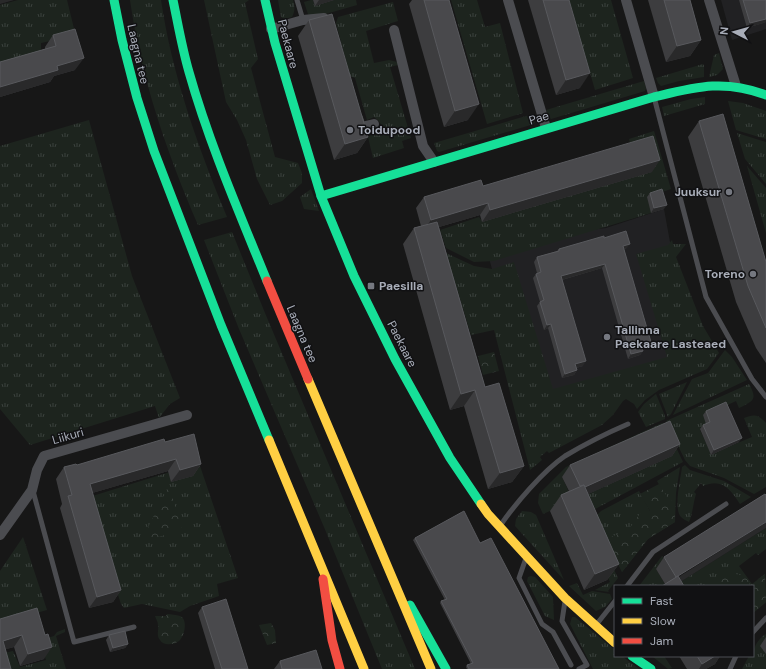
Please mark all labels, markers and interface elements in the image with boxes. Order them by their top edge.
north arrow [714,12,754,52]
street label: Paekaare [274,18,302,70]
street label: Laagna tee [123,23,153,86]
text: N [717,26,731,36]
street label: Pae [527,107,551,129]
place label: Toidupood [358,122,420,138]
marker: Toidupood [345,125,355,135]
place label: Juuksur [674,184,721,200]
marker: Juuksur [724,187,734,197]
place label: Toreno [705,266,745,282]
marker: Toreno [748,269,758,279]
place label: Paesilla [379,278,423,294]
marker: Paesilla [366,281,376,291]
street label: Laagna tee [283,303,321,365]
street label: Paekaare [383,318,421,370]
place label: Tallinna Paekaare Lasteaed [615,322,726,352]
marker: Tallinna Paekaare Lasteaed [602,332,612,342]
street label: Liikuri [50,424,86,448]
legend [614,585,754,657]
text: Fast [650,593,673,609]
text: Slow [650,613,676,629]
text: Jam [650,633,673,649]

